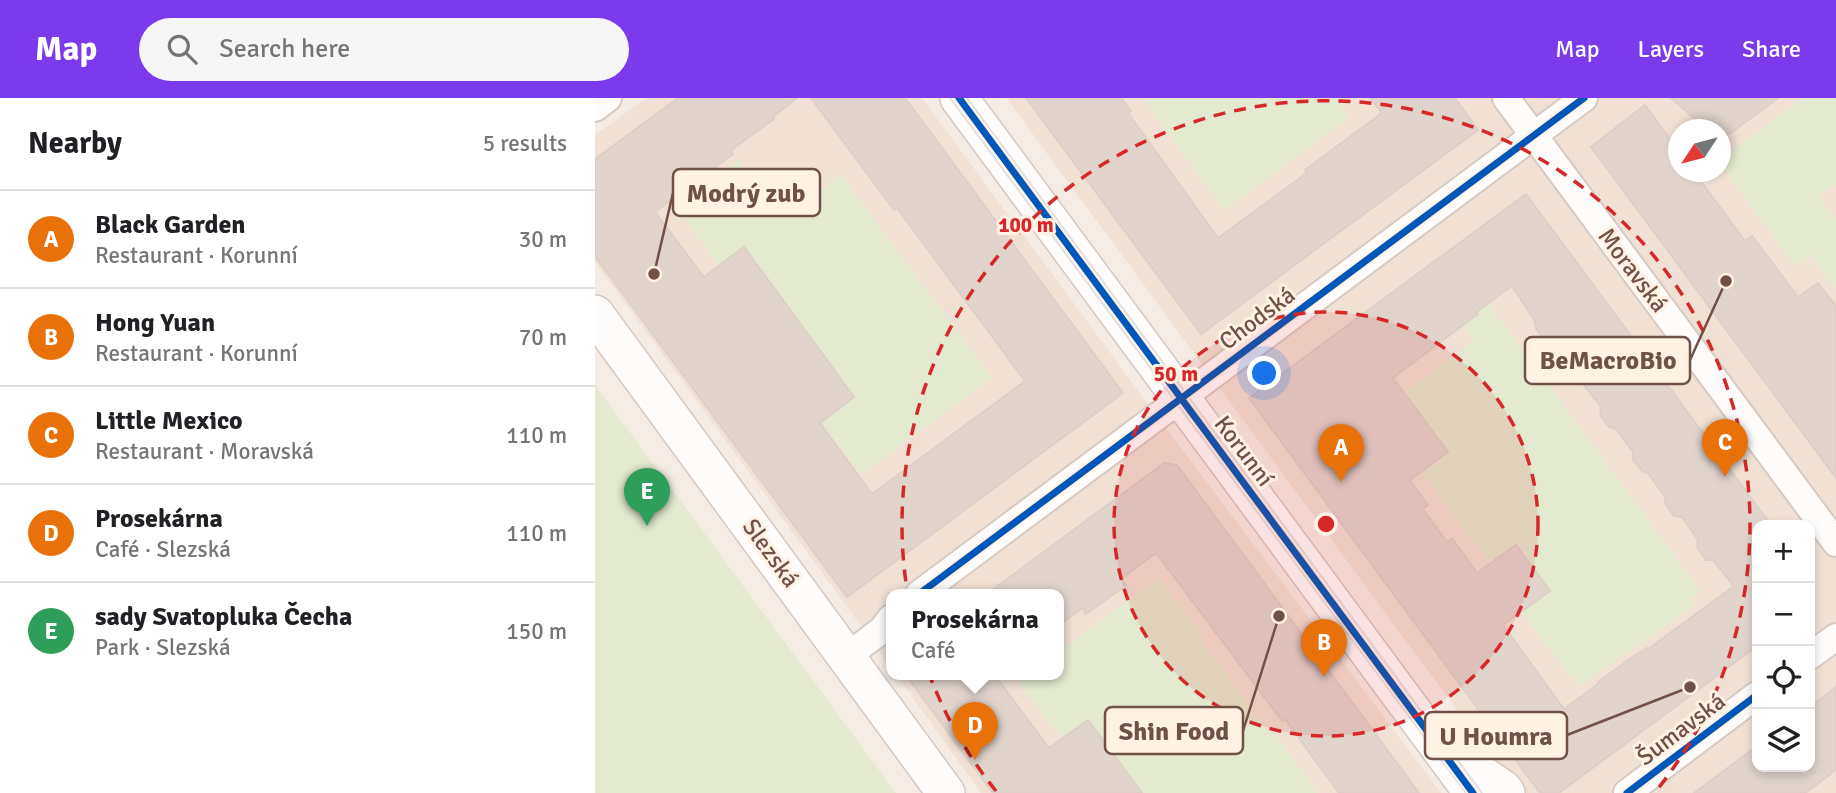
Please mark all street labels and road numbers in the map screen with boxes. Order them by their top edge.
street label: Moravská [1592,222,1674,318]
street label: Chodská [1213,280,1301,356]
street label: Korunní [1208,410,1281,493]
street label: Slezská [736,513,806,593]
street label: Šumavská [1631,686,1731,772]

